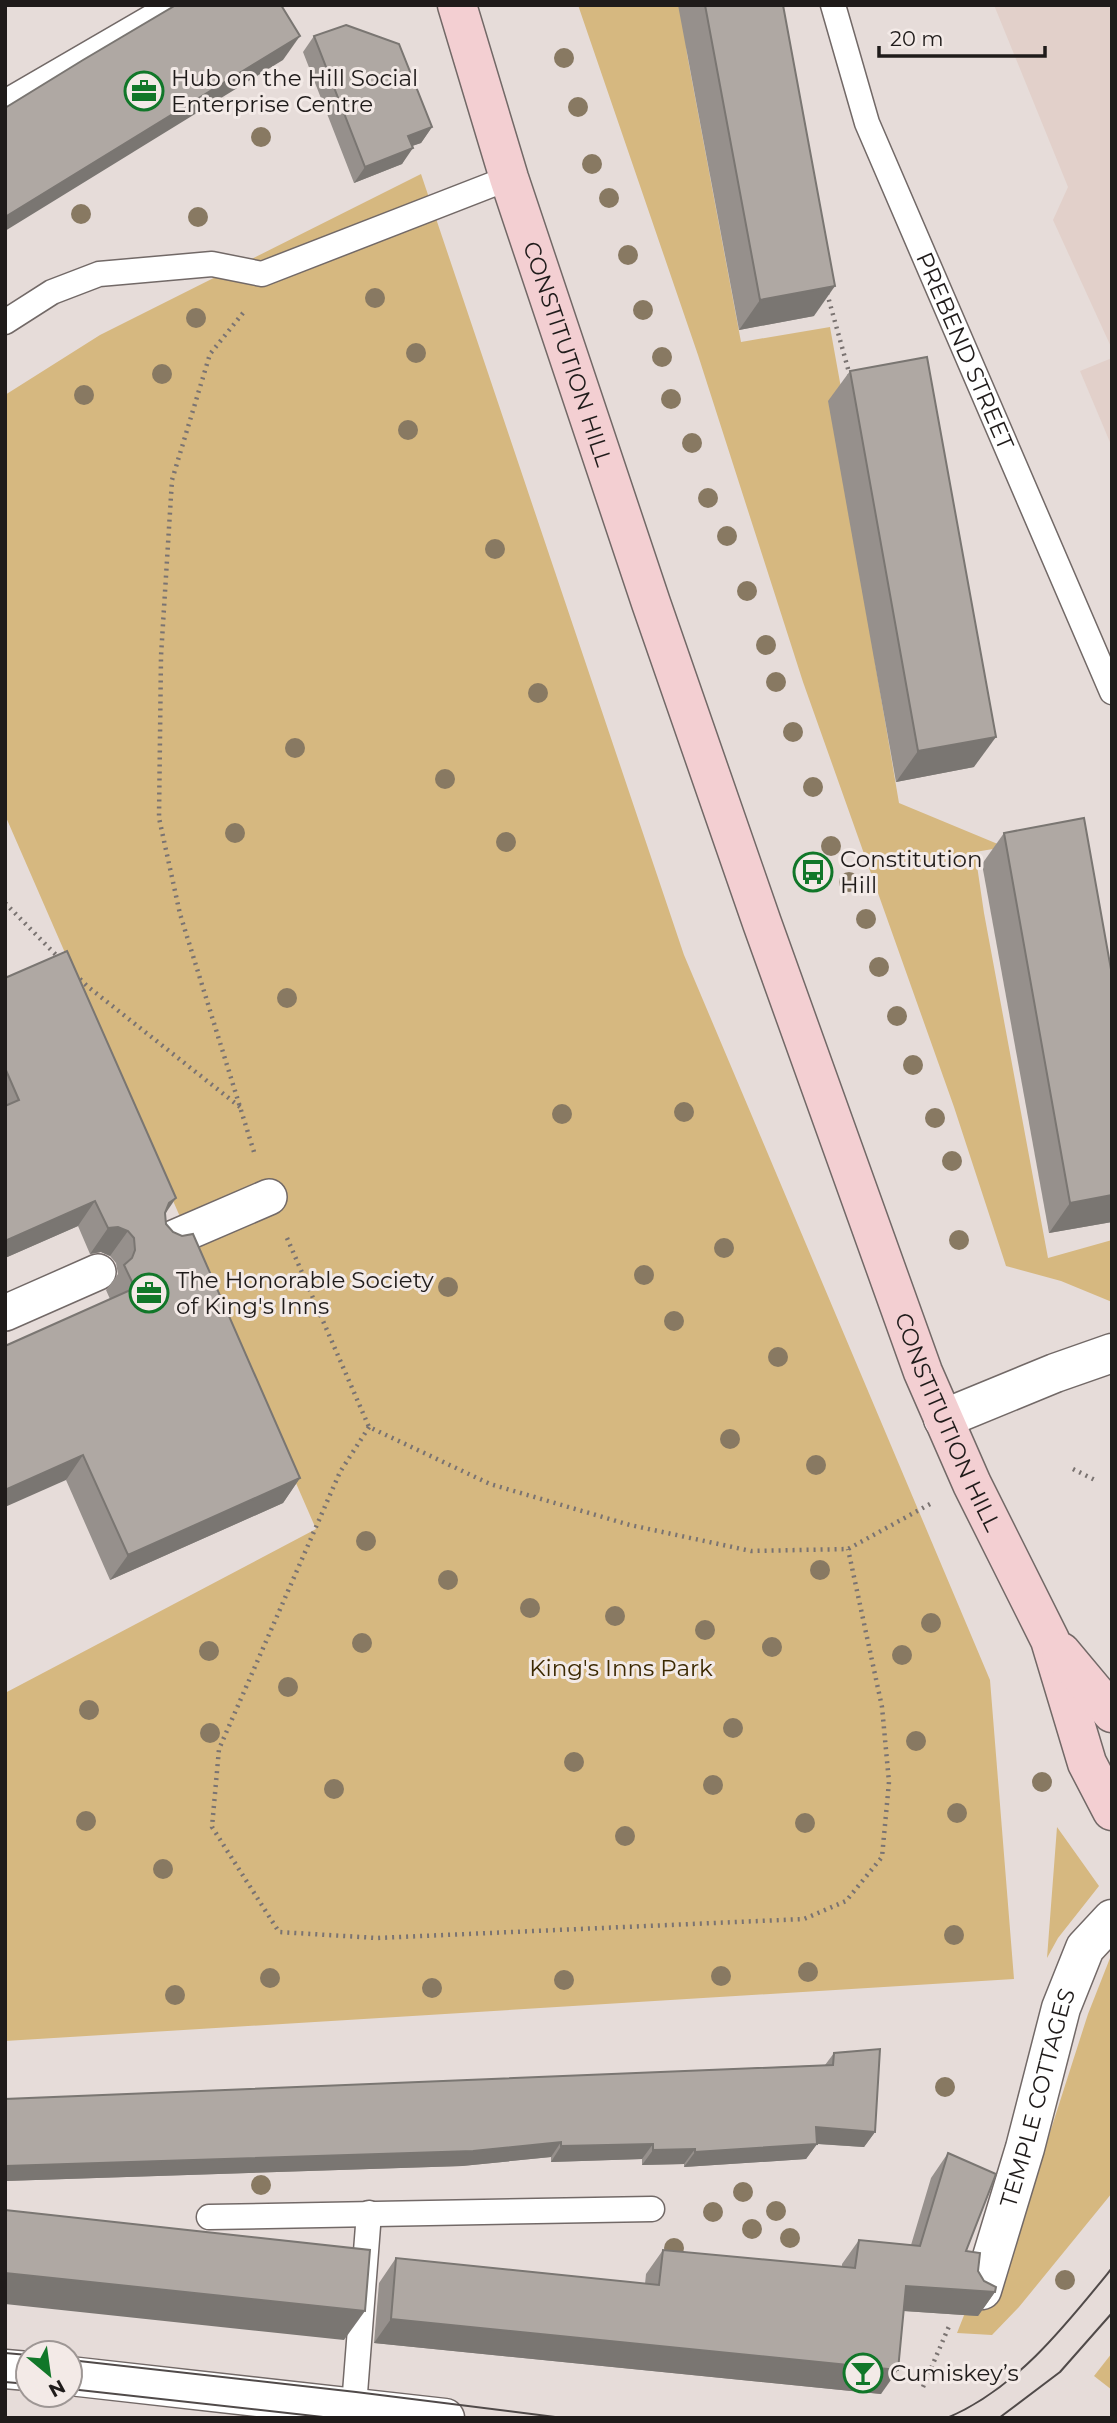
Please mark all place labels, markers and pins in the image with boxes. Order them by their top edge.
place label: Hub on the Hill Social Enterprise Centre [171,64,418,118]
office icon: Hub on the Hill Social Enterprise Centre [123,70,165,112]
place label: Constitution Hill [840,845,983,899]
bus stop icon: Constitution Hill [792,851,834,893]
place label: The Honorable Society of King's Inns [176,1266,434,1320]
office icon: The Honorable Society of King's Inns [128,1272,170,1314]
bar icon: Cumiskey’s [842,2352,884,2394]
place label: Cumiskey’s [890,2359,1019,2387]

